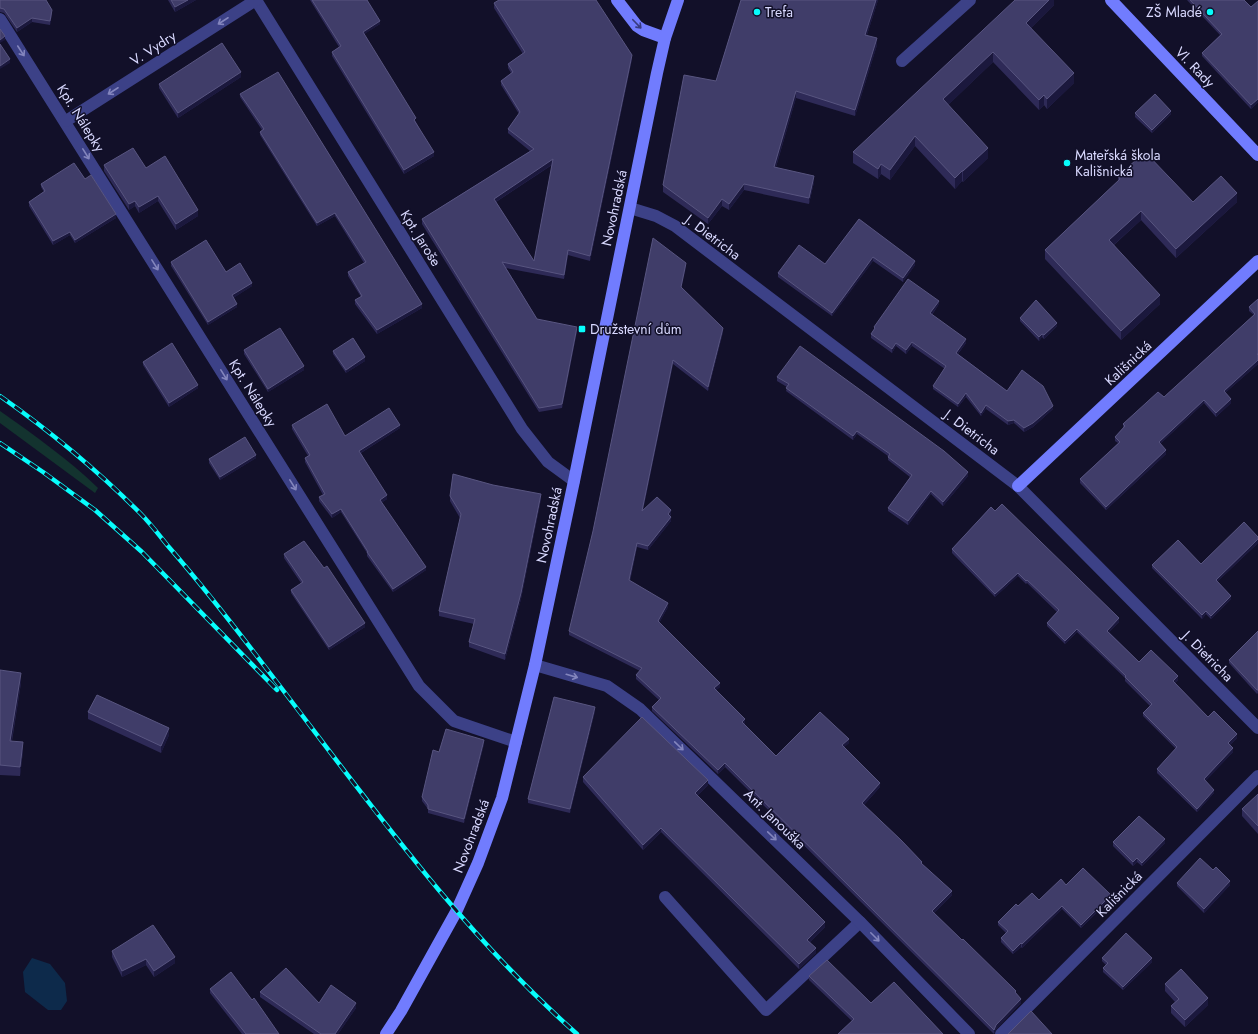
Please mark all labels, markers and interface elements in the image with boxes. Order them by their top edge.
place label: Trefa [765,2,793,22]
place label: ZŠ Mladé [1146,2,1202,22]
marker: Trefa [752,7,762,17]
marker: ZŠ Mladé [1205,7,1215,17]
one-way arrow [218,17,229,25]
one-way arrow [632,19,642,29]
street label: V. Vydry [126,25,181,70]
street label: Vl. Rady [1171,42,1220,92]
one-way arrow [17,45,25,56]
street label: Kpt. Nálepky [52,80,110,156]
one-way arrow [108,87,119,95]
place label: Mateřská škola Kališnická [1075,145,1160,181]
one-way arrow [82,148,90,159]
marker: Mateřská škola Kališnická [1062,158,1072,168]
street label: Novohradská [596,168,632,248]
street label: Kpt. Jaroše [396,206,446,270]
street label: J. Dietricha [680,208,745,264]
one-way arrow [151,259,159,270]
place label: Družstevní dům [590,319,682,339]
marker: Družstevní dům [577,324,587,334]
street label: Kališnická [1100,336,1156,390]
street label: Kpt. Nálepky [224,355,282,431]
one-way arrow [220,369,228,380]
street label: J. Dietricha [939,403,1004,459]
one-way arrow [289,479,297,490]
street label: Novohradská [531,485,567,565]
street label: J. Dietricha [1177,625,1238,686]
one-way arrow [565,673,578,680]
one-way arrow [674,741,684,751]
street label: Ant. Janouška [740,784,810,854]
street label: Novohradská [448,796,494,876]
one-way arrow [767,831,777,841]
street label: Kališnická [1092,867,1146,921]
one-way arrow [870,932,880,942]

